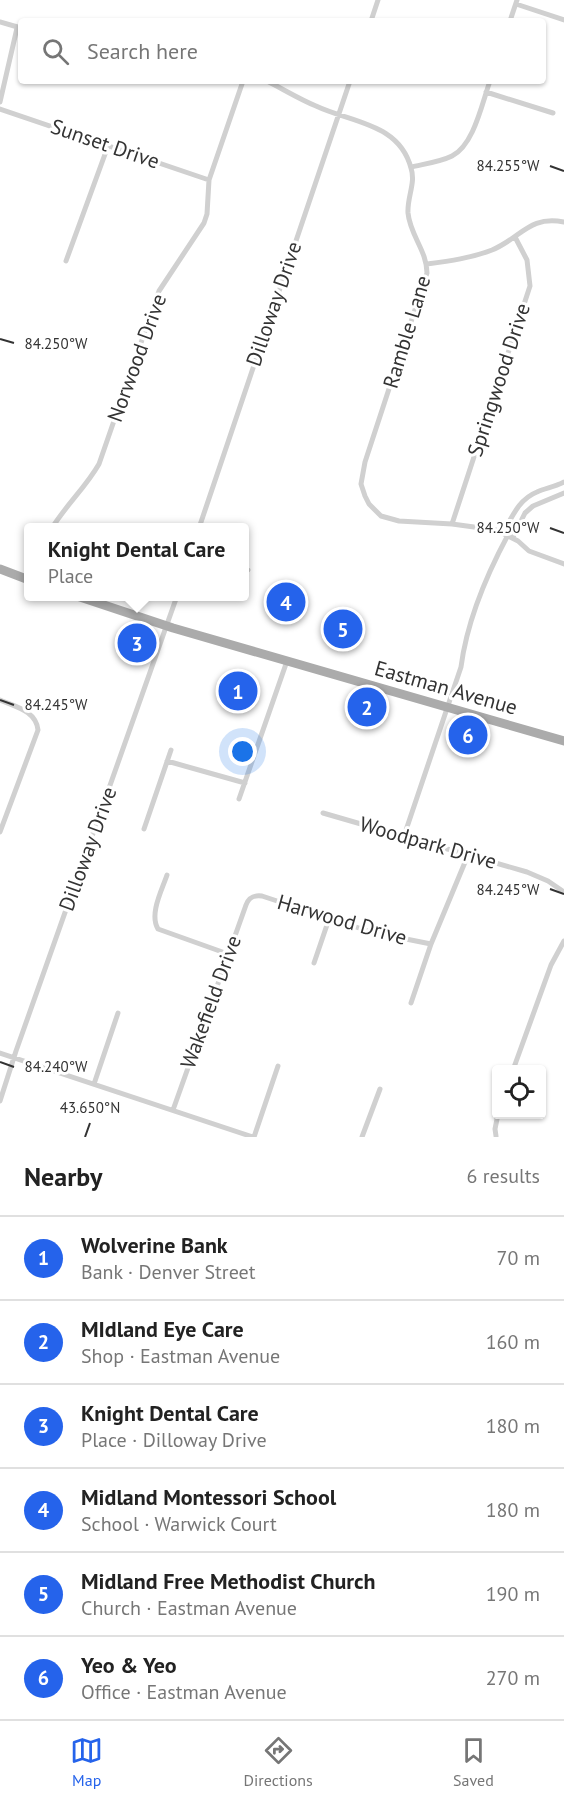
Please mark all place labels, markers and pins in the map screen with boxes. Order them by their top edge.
pin: 4 [266,580,306,624]
pin: 5 [324,606,362,652]
pin: 3 [118,620,156,666]
pin: 1 [218,668,258,714]
pin: 2 [348,684,386,730]
pin: 6 [448,712,488,758]

